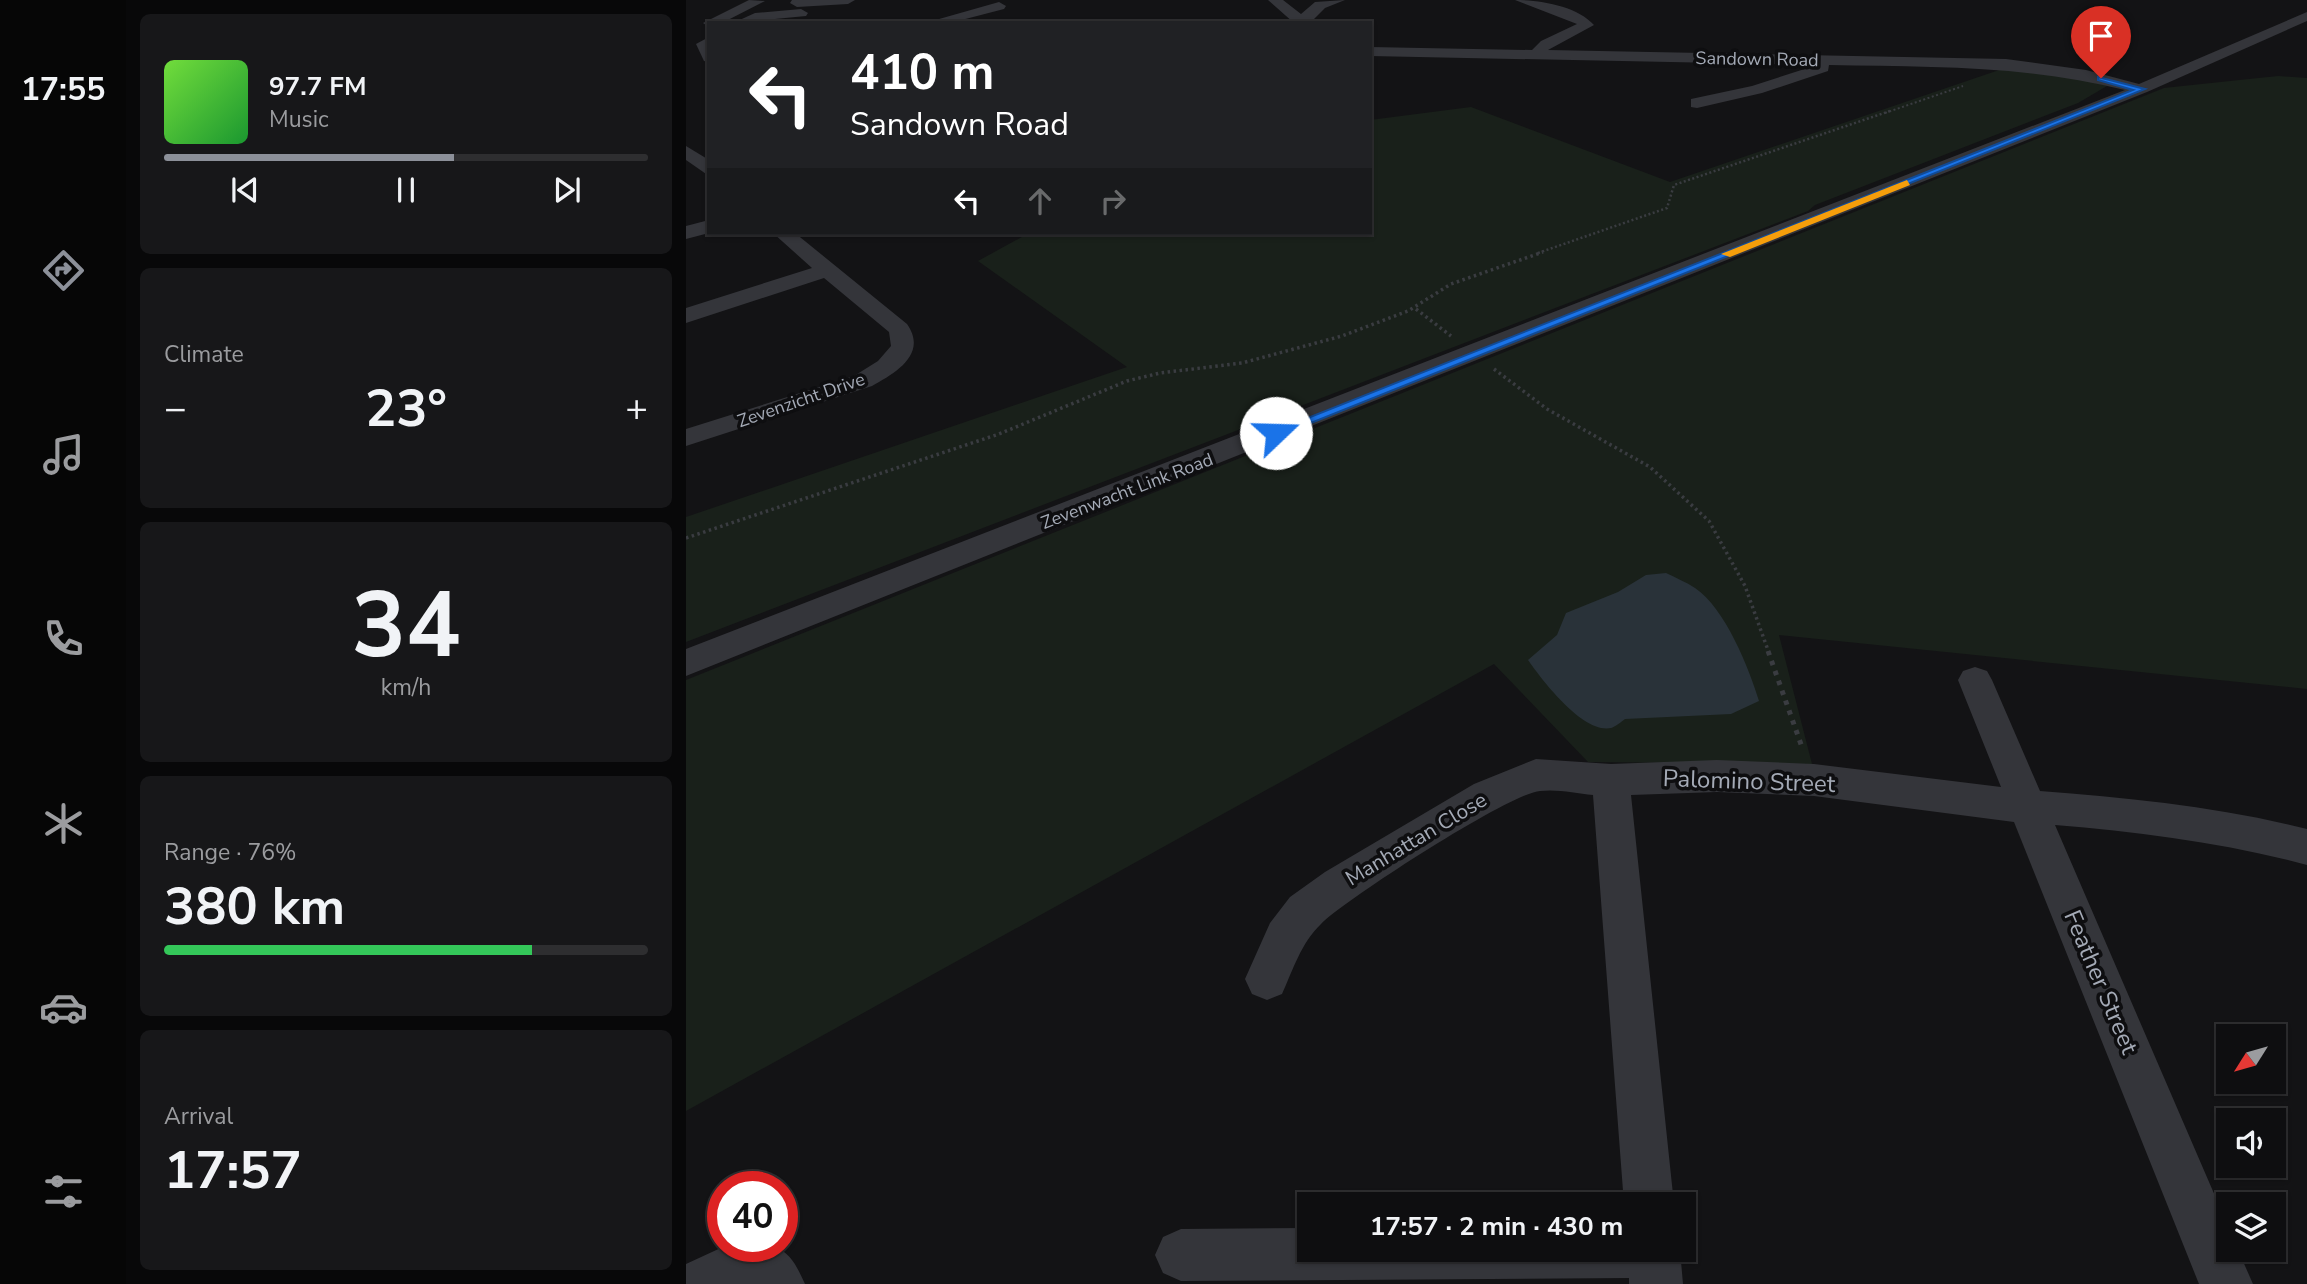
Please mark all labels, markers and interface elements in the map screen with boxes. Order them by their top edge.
pin [2071,6,2131,78]
icon: arrive [2082,17,2120,55]
text: 410 m [850,39,994,106]
street label: Sandown Road [1695,46,1819,72]
icon: left [735,49,826,140]
text: 17:55 [21,68,105,111]
text: 97.7 FM [269,69,366,104]
text: Sandown Road [850,103,1069,146]
text: Music [269,104,329,135]
icon: previous [226,171,264,209]
icon: pause [387,171,425,209]
icon: next [548,171,586,209]
icon: left [948,182,986,220]
icon: ahead [1021,182,1059,220]
icon: right [1094,182,1132,220]
icon: directions [39,246,88,295]
text: Climate [164,339,244,370]
street label: Zevenzicht Drive [734,367,868,433]
text: 23° [365,373,447,444]
text: − [164,383,187,434]
text: + [625,383,648,434]
position arrow [1239,396,1313,470]
icon: music [39,430,88,479]
street label: Zevenwacht Link Road [1038,447,1216,535]
text: 34 [351,564,461,688]
icon: phone [39,614,88,663]
text: km/h [381,672,431,703]
street label: Palomino Street [1662,762,1836,800]
street label: Manhattan Close [1340,786,1492,892]
icon: climate [39,799,88,848]
text: Range · 76% [164,837,296,868]
text: 380 km [164,871,345,942]
street label: Feather Street [2056,905,2146,1059]
icon: car [39,983,88,1032]
north arrow [2216,1024,2286,1094]
map controls [2216,1024,2286,1262]
text: Arrival [164,1101,233,1132]
button: sound [2216,1108,2286,1178]
text: 17:57 [164,1135,302,1206]
icon: filters [39,1167,88,1216]
speed limit sign: 40 [707,1171,798,1262]
button: layers [2216,1192,2286,1262]
text: 17:57 · 2 min · 430 m [1370,1209,1623,1244]

